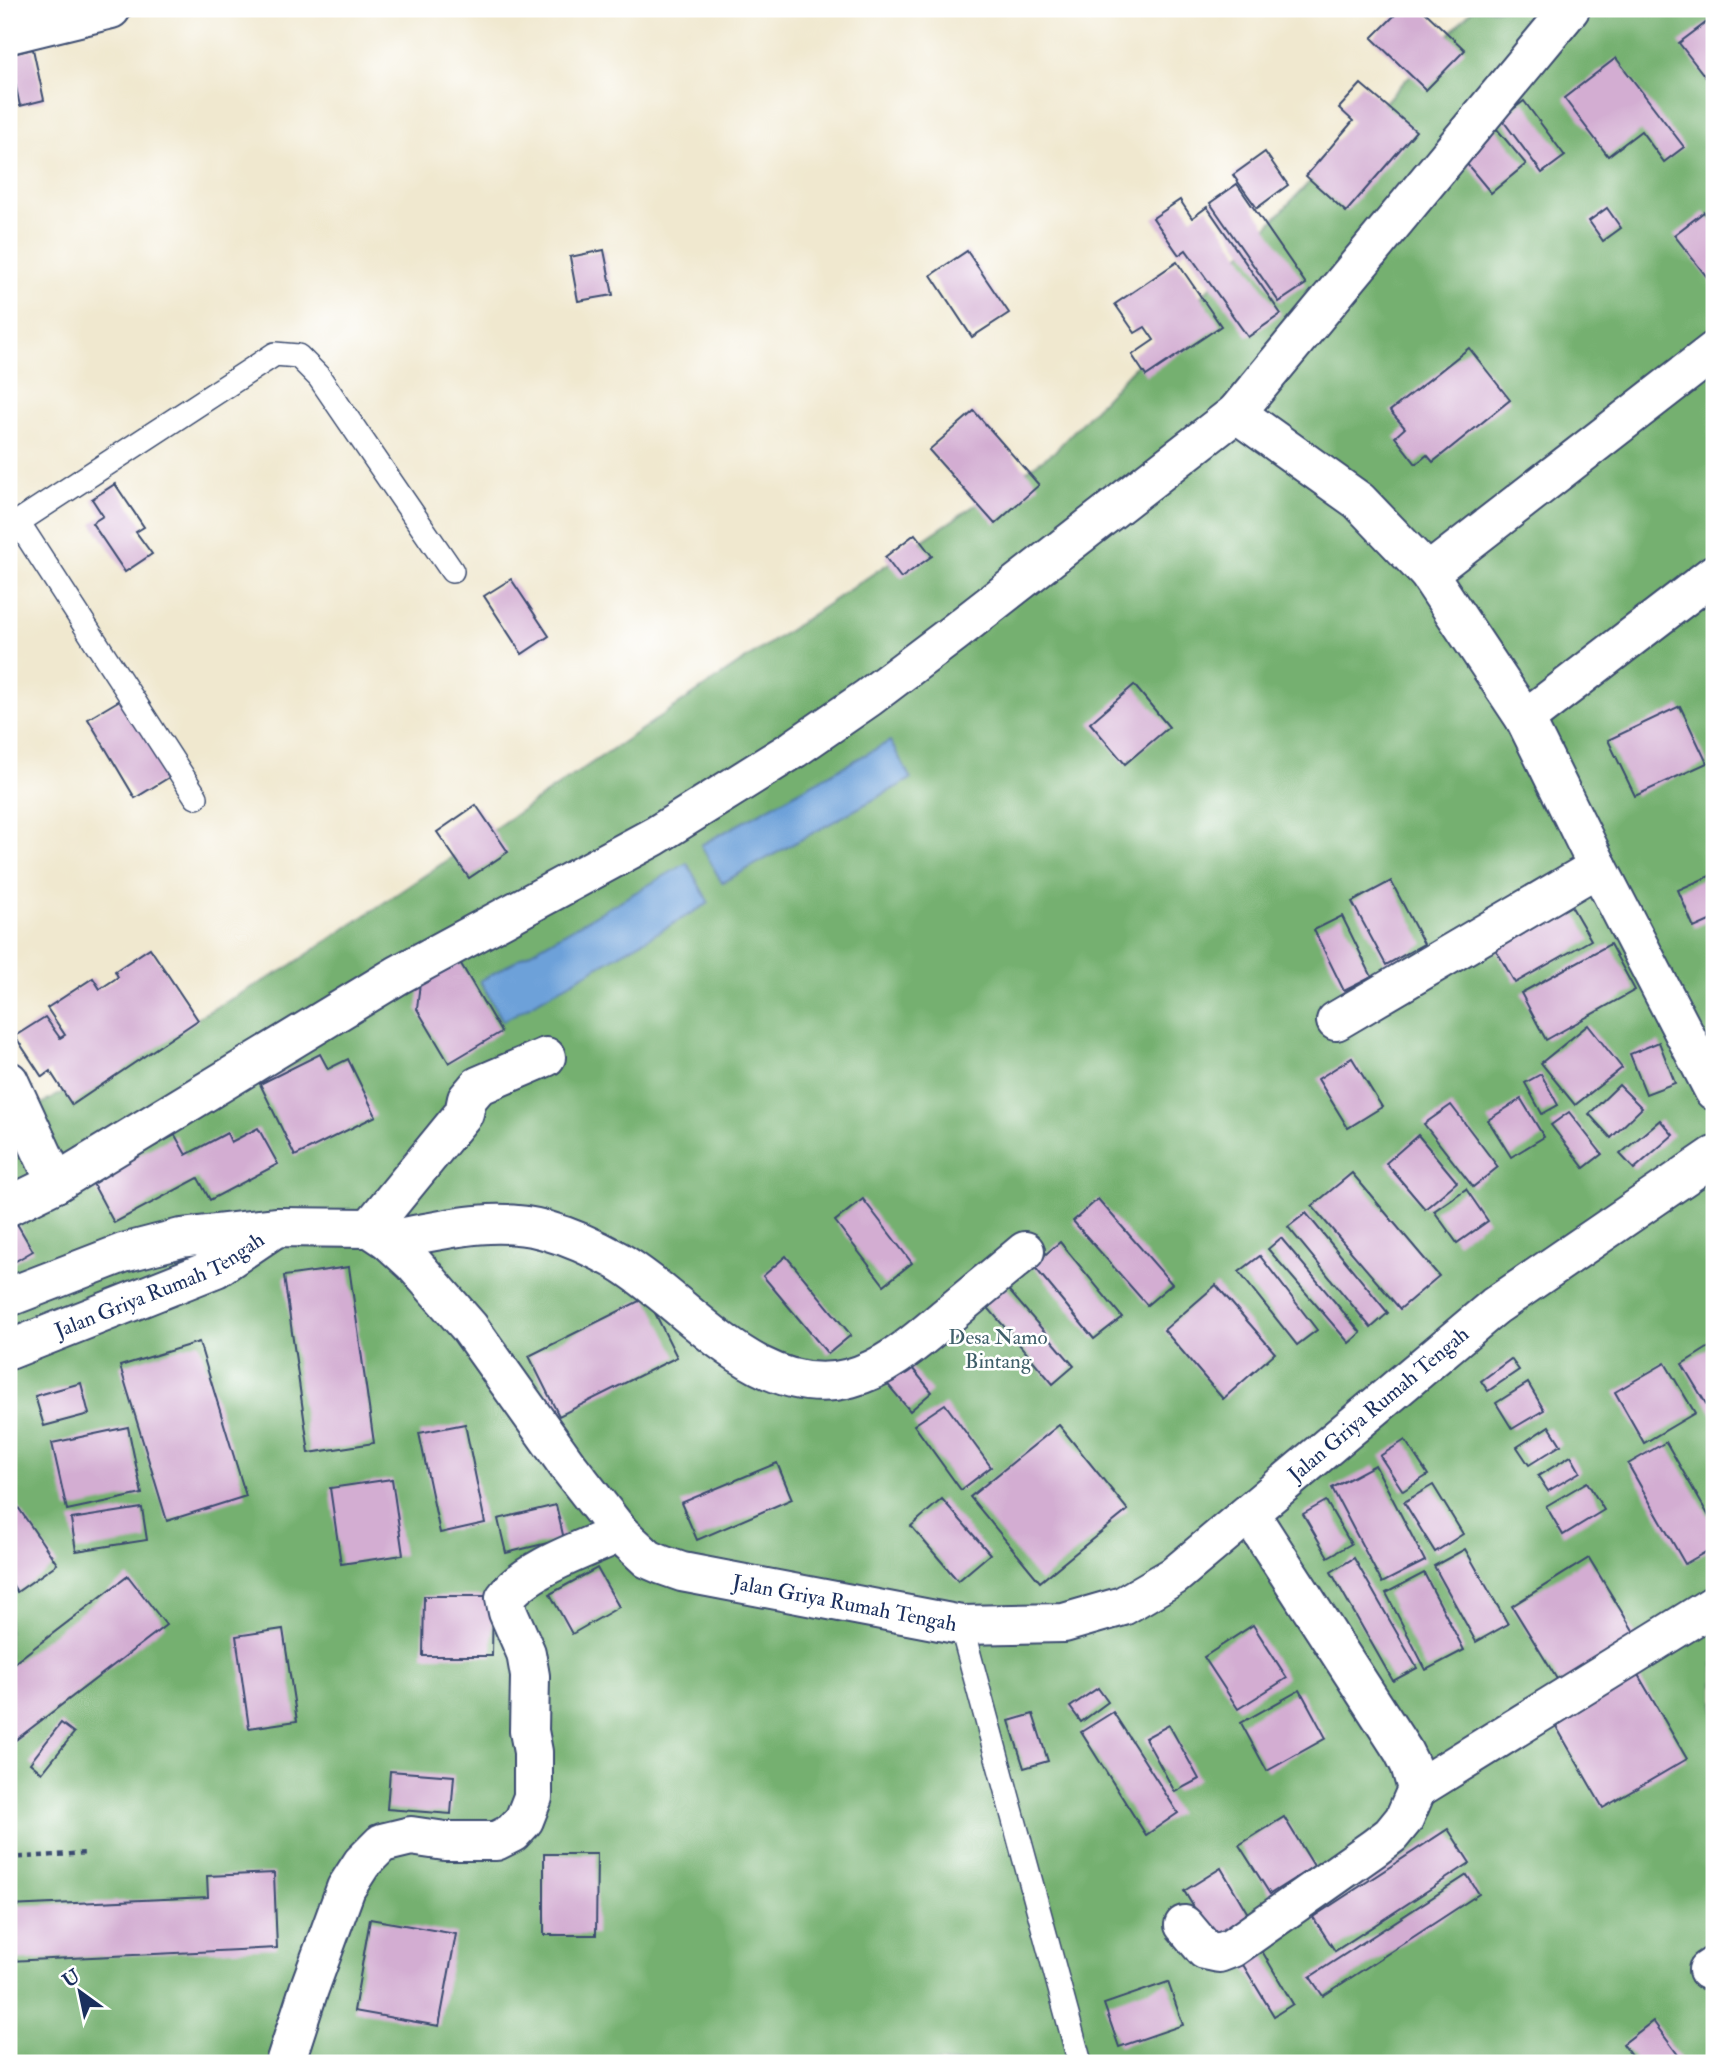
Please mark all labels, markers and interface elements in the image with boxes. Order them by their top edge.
street label: Jalan Griya Rumah Tengah [50,1226,269,1344]
street label: Jalan Griya Rumah Tengah [1282,1321,1474,1488]
park label: Desa Namo Bintang [948,1324,1048,1375]
street label: Jalan Griya Rumah Tengah [729,1568,959,1637]
north arrow [46,1956,116,2026]
text: U [58,1964,85,1993]

